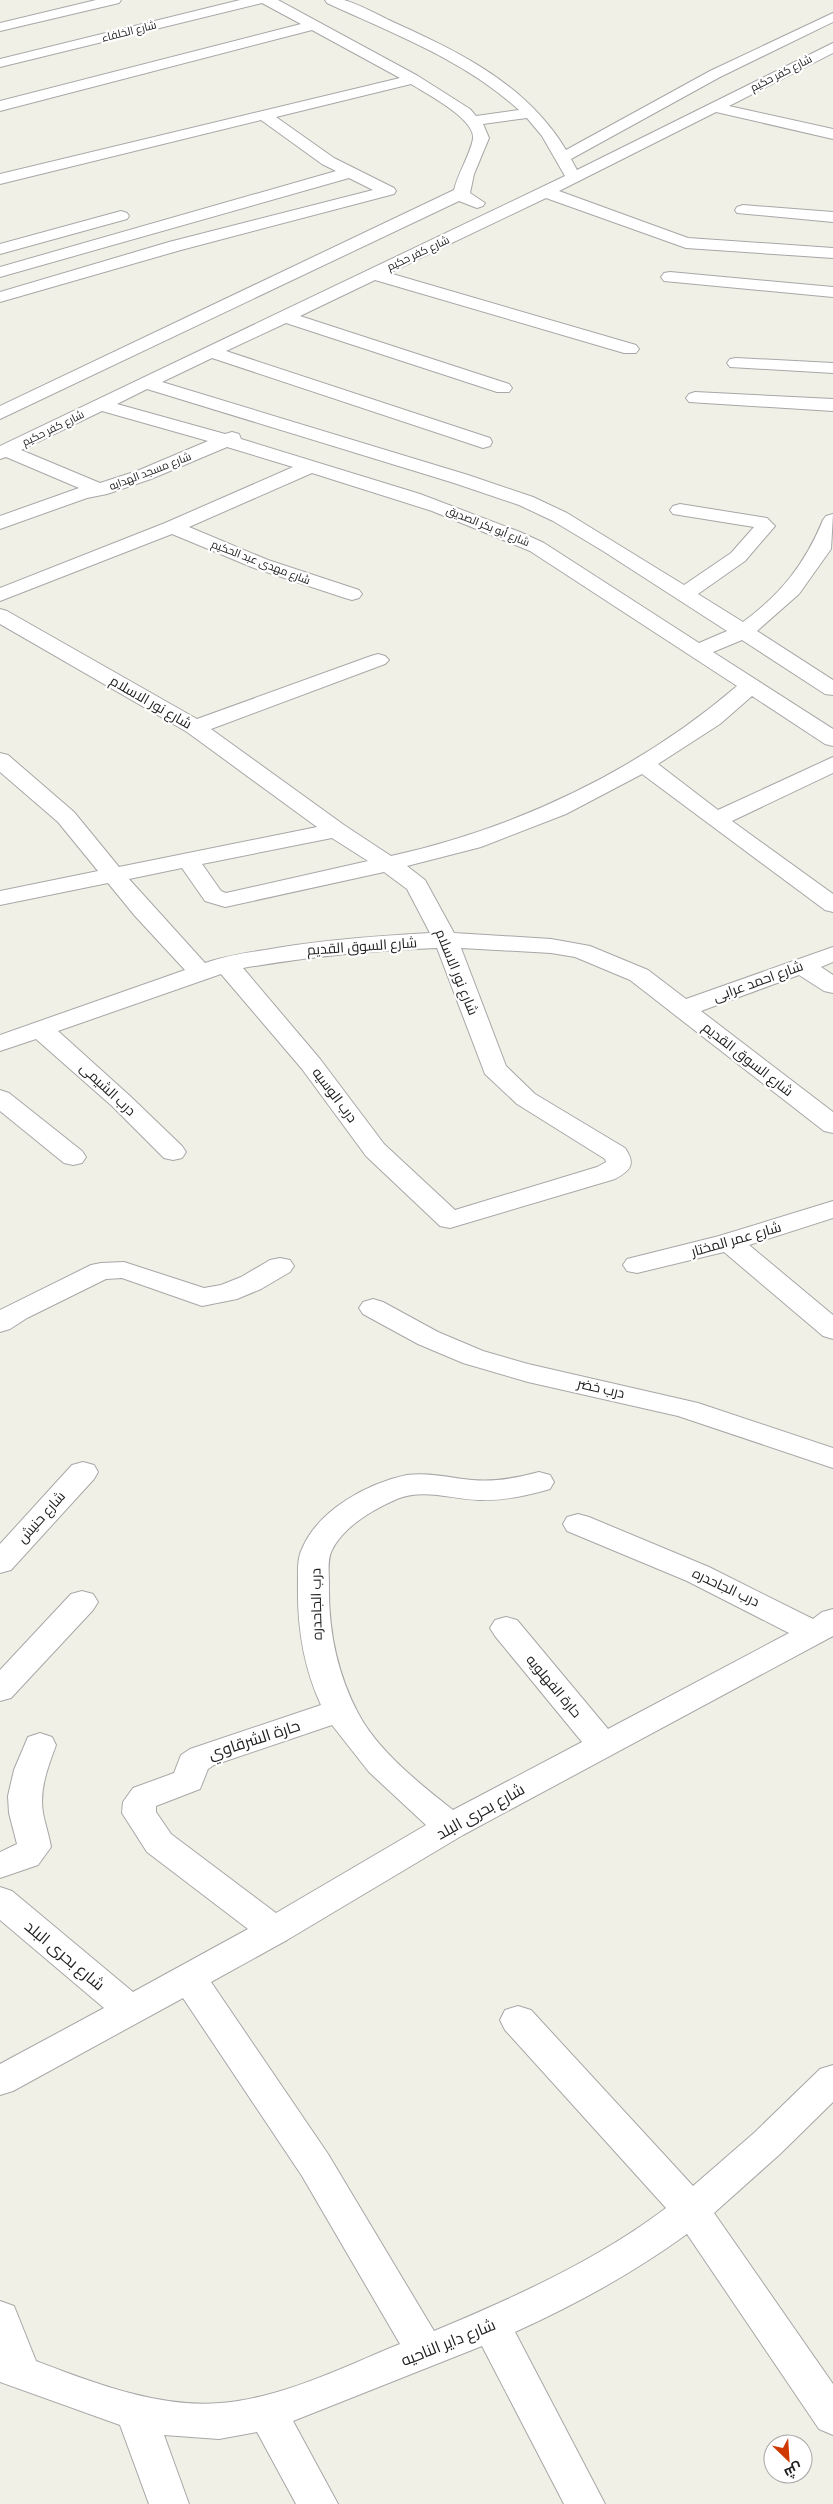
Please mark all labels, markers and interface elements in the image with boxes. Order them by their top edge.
street label: شارع الخلفاء [100,18,158,46]
street label: شارع كفر حكيم [748,52,815,95]
street label: شارع كفر حكيم [385,233,452,274]
street label: شارع كفر حكيم [20,408,87,450]
street label: شارع مسجد الهدايه [107,450,193,494]
street label: شارع أبو بكر الصديق [444,503,532,550]
street label: شارع مهدى عبد الحكيم [209,538,312,588]
street label: شارع نور الاسلام [106,672,195,734]
street label: شارع نور الاسلام [431,927,482,1018]
street label: شارع السوق القديم [306,934,418,960]
street label: شارع احمد عرابى [711,957,805,1006]
street label: شارع السوق القديم [698,1019,796,1101]
street label: درب الشيمى [77,1059,139,1119]
street label: درب الوسيه [309,1065,361,1125]
street label: شارع عمر المختار [688,1219,783,1261]
street label: درب خضر [575,1375,626,1401]
street label: شارع حنيش [14,1488,69,1547]
street label: درب الجاحدره [690,1565,762,1609]
street label: درب الجاحدره [307,1568,325,1640]
street label: حارة الفهلويه [523,1651,585,1721]
street label: حارة الشرقاوي [206,1716,304,1767]
street label: شارع بحرى البلد [433,1779,529,1845]
street label: شارع بحرى البلد [20,1917,108,1996]
street label: شارع داير الناحيه [398,2315,499,2372]
north arrow [763,2434,813,2484]
text: ش [782,2459,805,2482]

